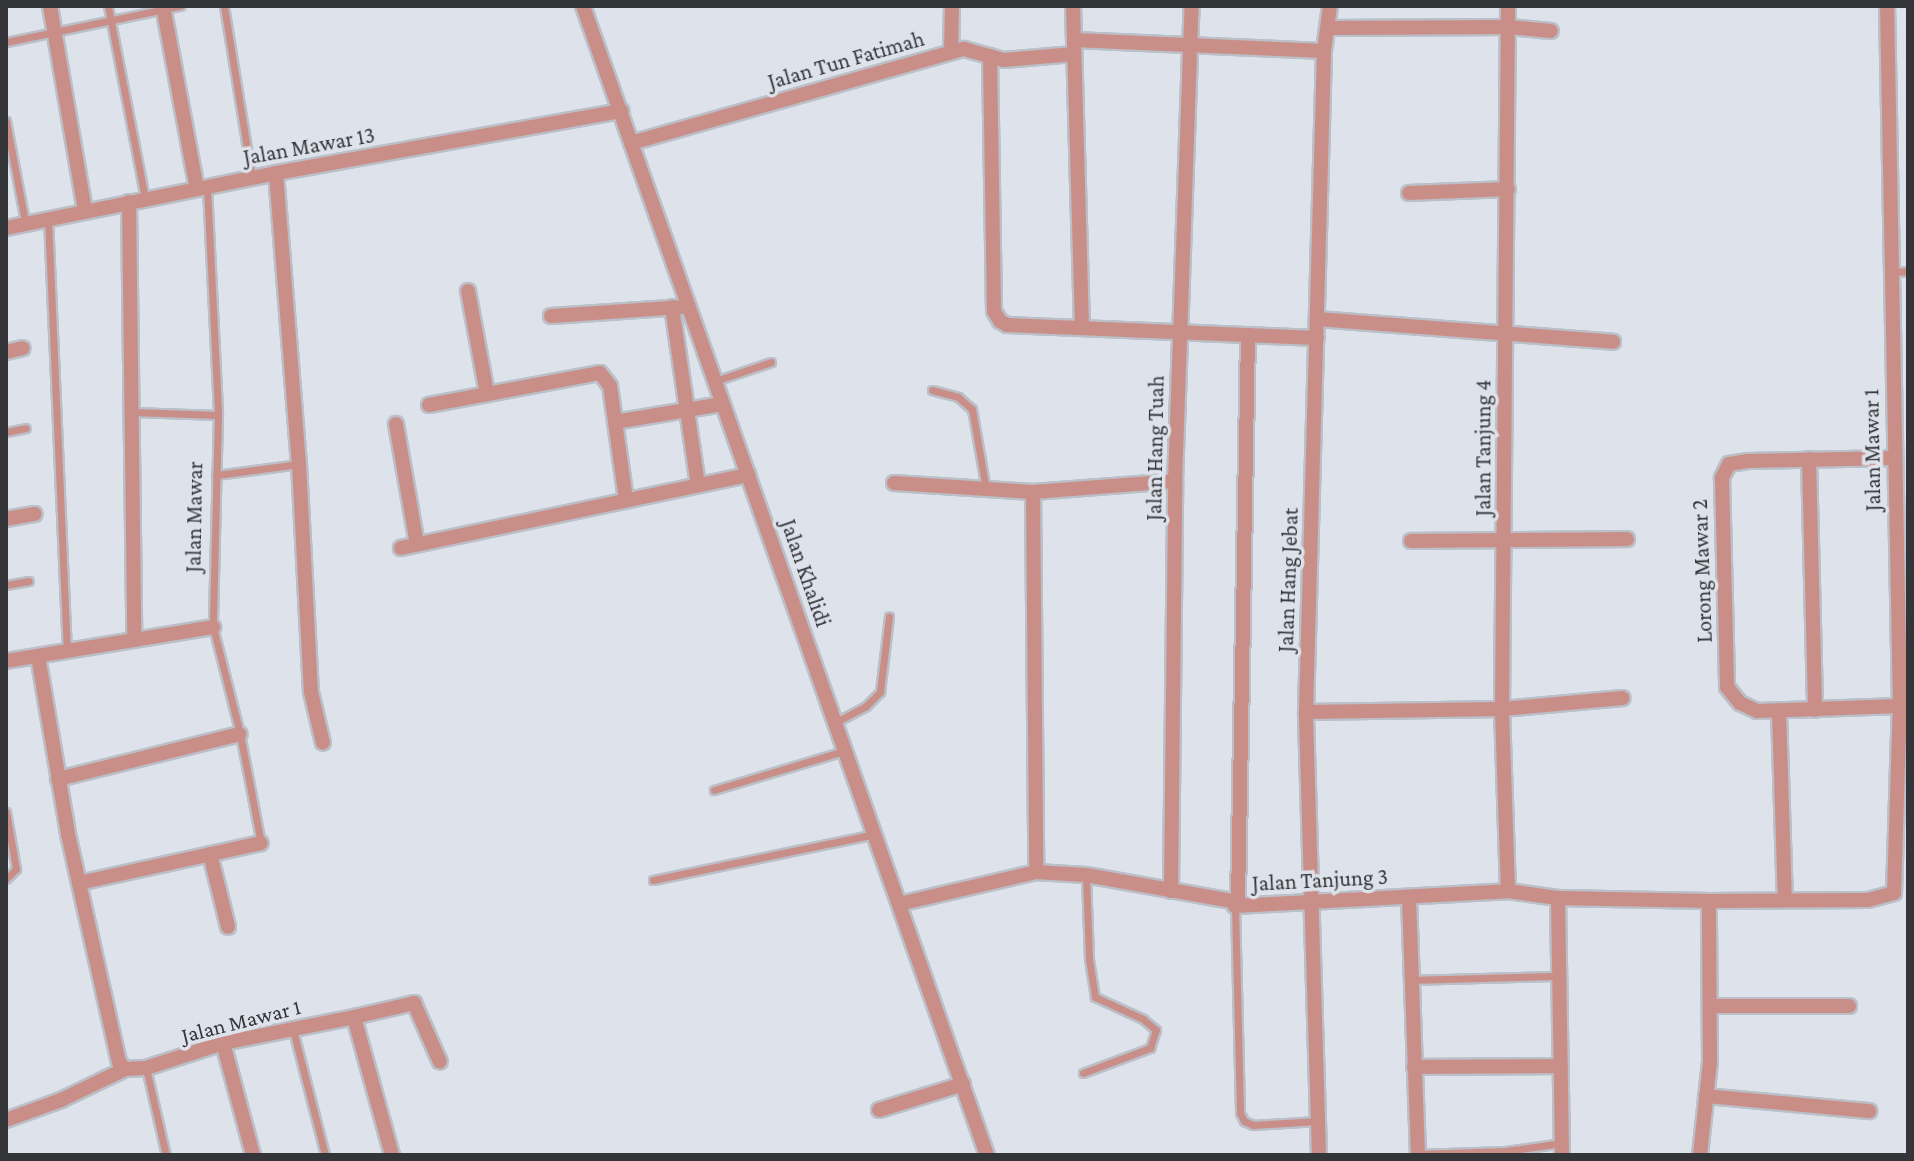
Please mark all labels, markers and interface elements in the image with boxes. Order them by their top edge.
street label: Jalan Tun Fatimah [765,25,927,95]
street label: Jalan Mawar 13 [241,121,377,171]
street label: Jalan Hang Tuah [1141,375,1169,521]
street label: Jalan Tanjung 4 [1470,380,1496,516]
street label: Jalan Mawar 1 [1858,389,1886,511]
street label: Jalan Mawar [180,461,208,573]
street label: Lorong Mawar 2 [1686,499,1718,643]
street label: Jalan Hang Jebat [1272,507,1304,653]
street label: Jalan Khalidi [775,516,837,630]
street label: Jalan Tanjung 3 [1251,863,1389,897]
street label: Jalan Mawar 1 [178,993,304,1049]

